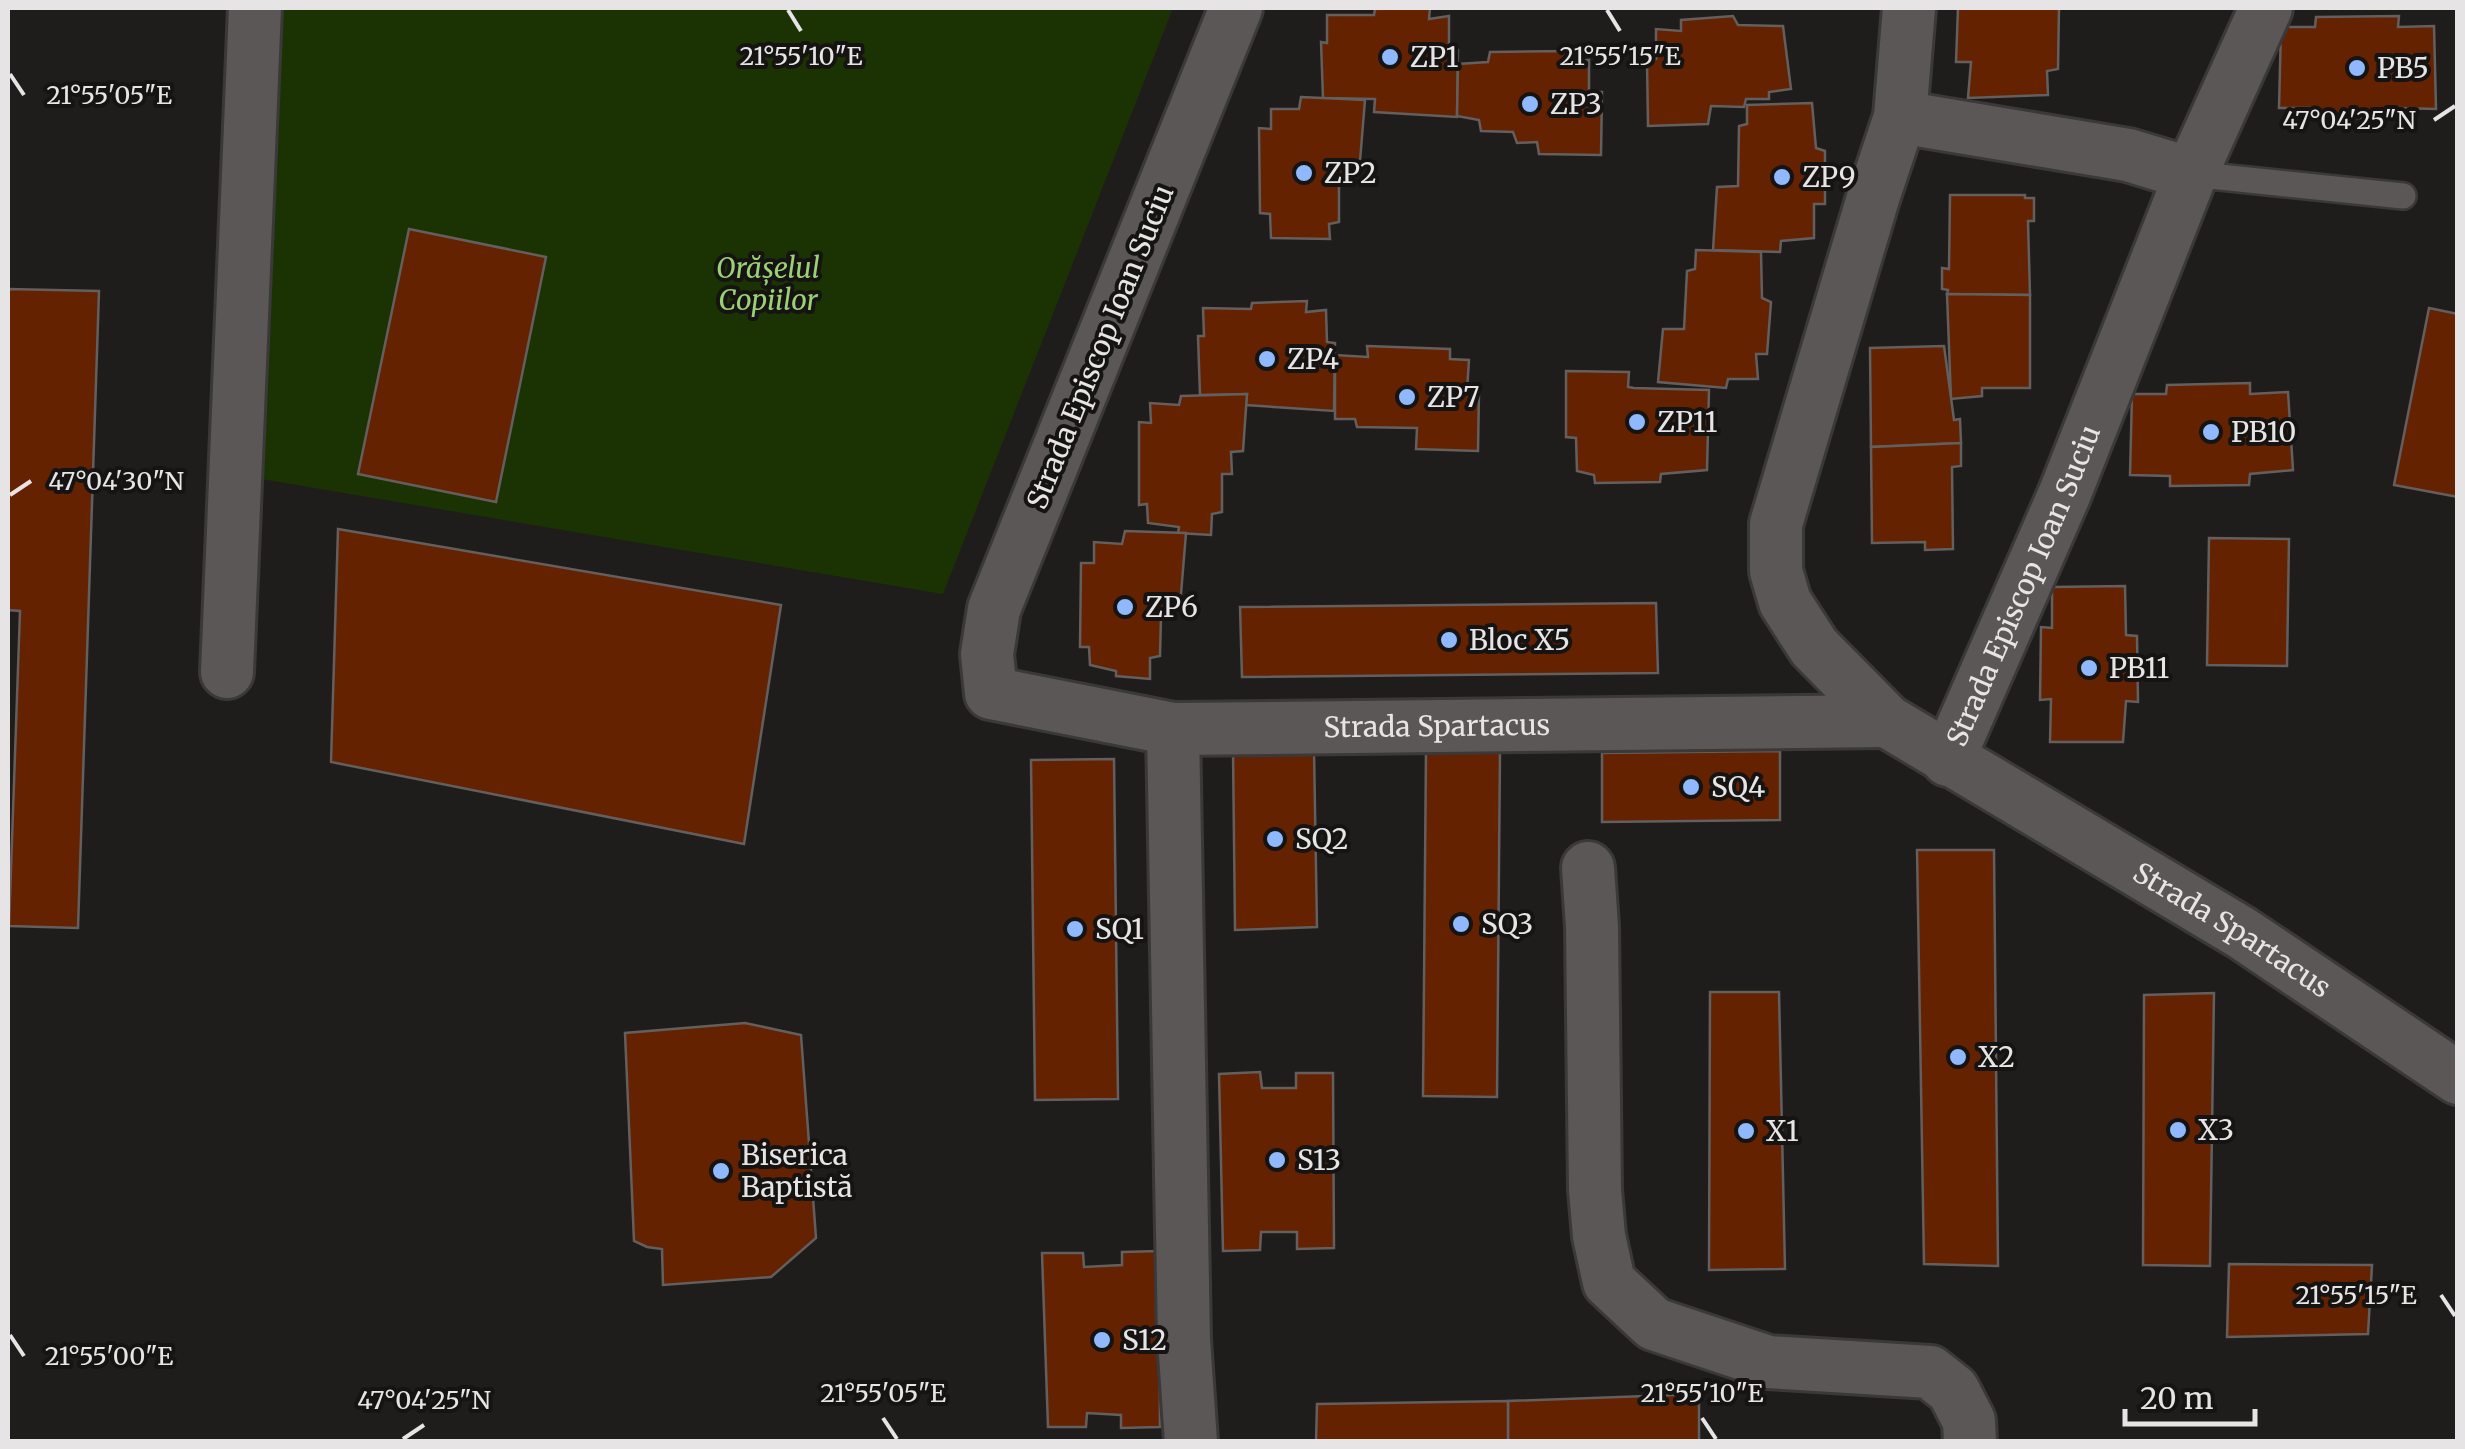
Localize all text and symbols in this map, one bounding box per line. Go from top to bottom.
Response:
place label: ZP1 [1410,39,1459,75]
text: 21°55'10"E [740,40,863,72]
text: 21°55'15"E [1559,40,1681,72]
marker: ZP1 [1379,46,1401,68]
place label: PB5 [2377,50,2429,86]
marker: PB5 [2346,57,2368,79]
text: 21°55'05"E [46,79,172,111]
place label: ZP3 [1550,86,1602,122]
marker: ZP3 [1519,93,1541,115]
text: 47°04'25"N [2282,104,2416,136]
place label: ZP2 [1324,155,1377,191]
place label: ZP9 [1802,159,1856,195]
marker: ZP2 [1293,162,1315,184]
marker: ZP9 [1771,166,1793,188]
street label: Strada Episcop Ioan Suciu [1018,180,1182,514]
park label: Orășelul Copiilor [716,250,820,318]
place label: ZP4 [1287,341,1339,377]
marker: ZP4 [1256,348,1278,370]
place label: ZP7 [1427,379,1479,415]
marker: ZP7 [1396,386,1418,408]
place label: ZP11 [1657,404,1717,440]
marker: ZP11 [1626,411,1648,433]
place label: PB10 [2231,414,2296,450]
street label: Strada Episcop Ioan Suciu [1938,420,2108,752]
marker: PB10 [2200,421,2222,443]
text: 47°04'30"N [48,465,184,497]
place label: ZP6 [1145,589,1198,625]
marker: ZP6 [1114,596,1136,618]
place label: Bloc X5 [1469,622,1570,658]
marker: Bloc X5 [1438,629,1460,651]
place label: PB11 [2109,650,2169,686]
marker: PB11 [2078,657,2100,679]
street label: Strada Spartacus [1323,707,1550,745]
place label: SQ4 [1711,769,1765,805]
marker: SQ4 [1680,776,1702,798]
place label: SQ2 [1295,821,1348,857]
marker: SQ2 [1264,828,1286,850]
street label: Strada Spartacus [2127,854,2338,1006]
place label: SQ3 [1481,906,1533,942]
place label: SQ1 [1095,911,1144,947]
marker: SQ3 [1450,913,1472,935]
marker: SQ1 [1064,918,1086,940]
place label: X2 [1978,1039,2015,1075]
marker: X2 [1947,1046,1969,1068]
place label: X3 [2198,1112,2234,1148]
place label: X1 [1766,1113,1799,1149]
marker: X3 [2167,1119,2189,1141]
marker: X1 [1735,1120,1757,1142]
place label: Biserica Baptistă [741,1137,853,1205]
place label: S13 [1297,1142,1341,1178]
marker: S13 [1266,1149,1288,1171]
marker: Biserica Baptistă [710,1160,732,1182]
text: 21°55'15"E [2295,1279,2417,1311]
place label: S12 [1122,1322,1167,1358]
marker: S12 [1091,1329,1113,1351]
text: 21°55'00"E [45,1340,173,1372]
scale bar [2125,1364,2255,1426]
text: 21°55'05"E [820,1377,946,1409]
text: 21°55'10"E [1641,1377,1764,1409]
text: 20 m [2140,1379,2214,1417]
text: 47°04'25"N [357,1384,491,1416]

